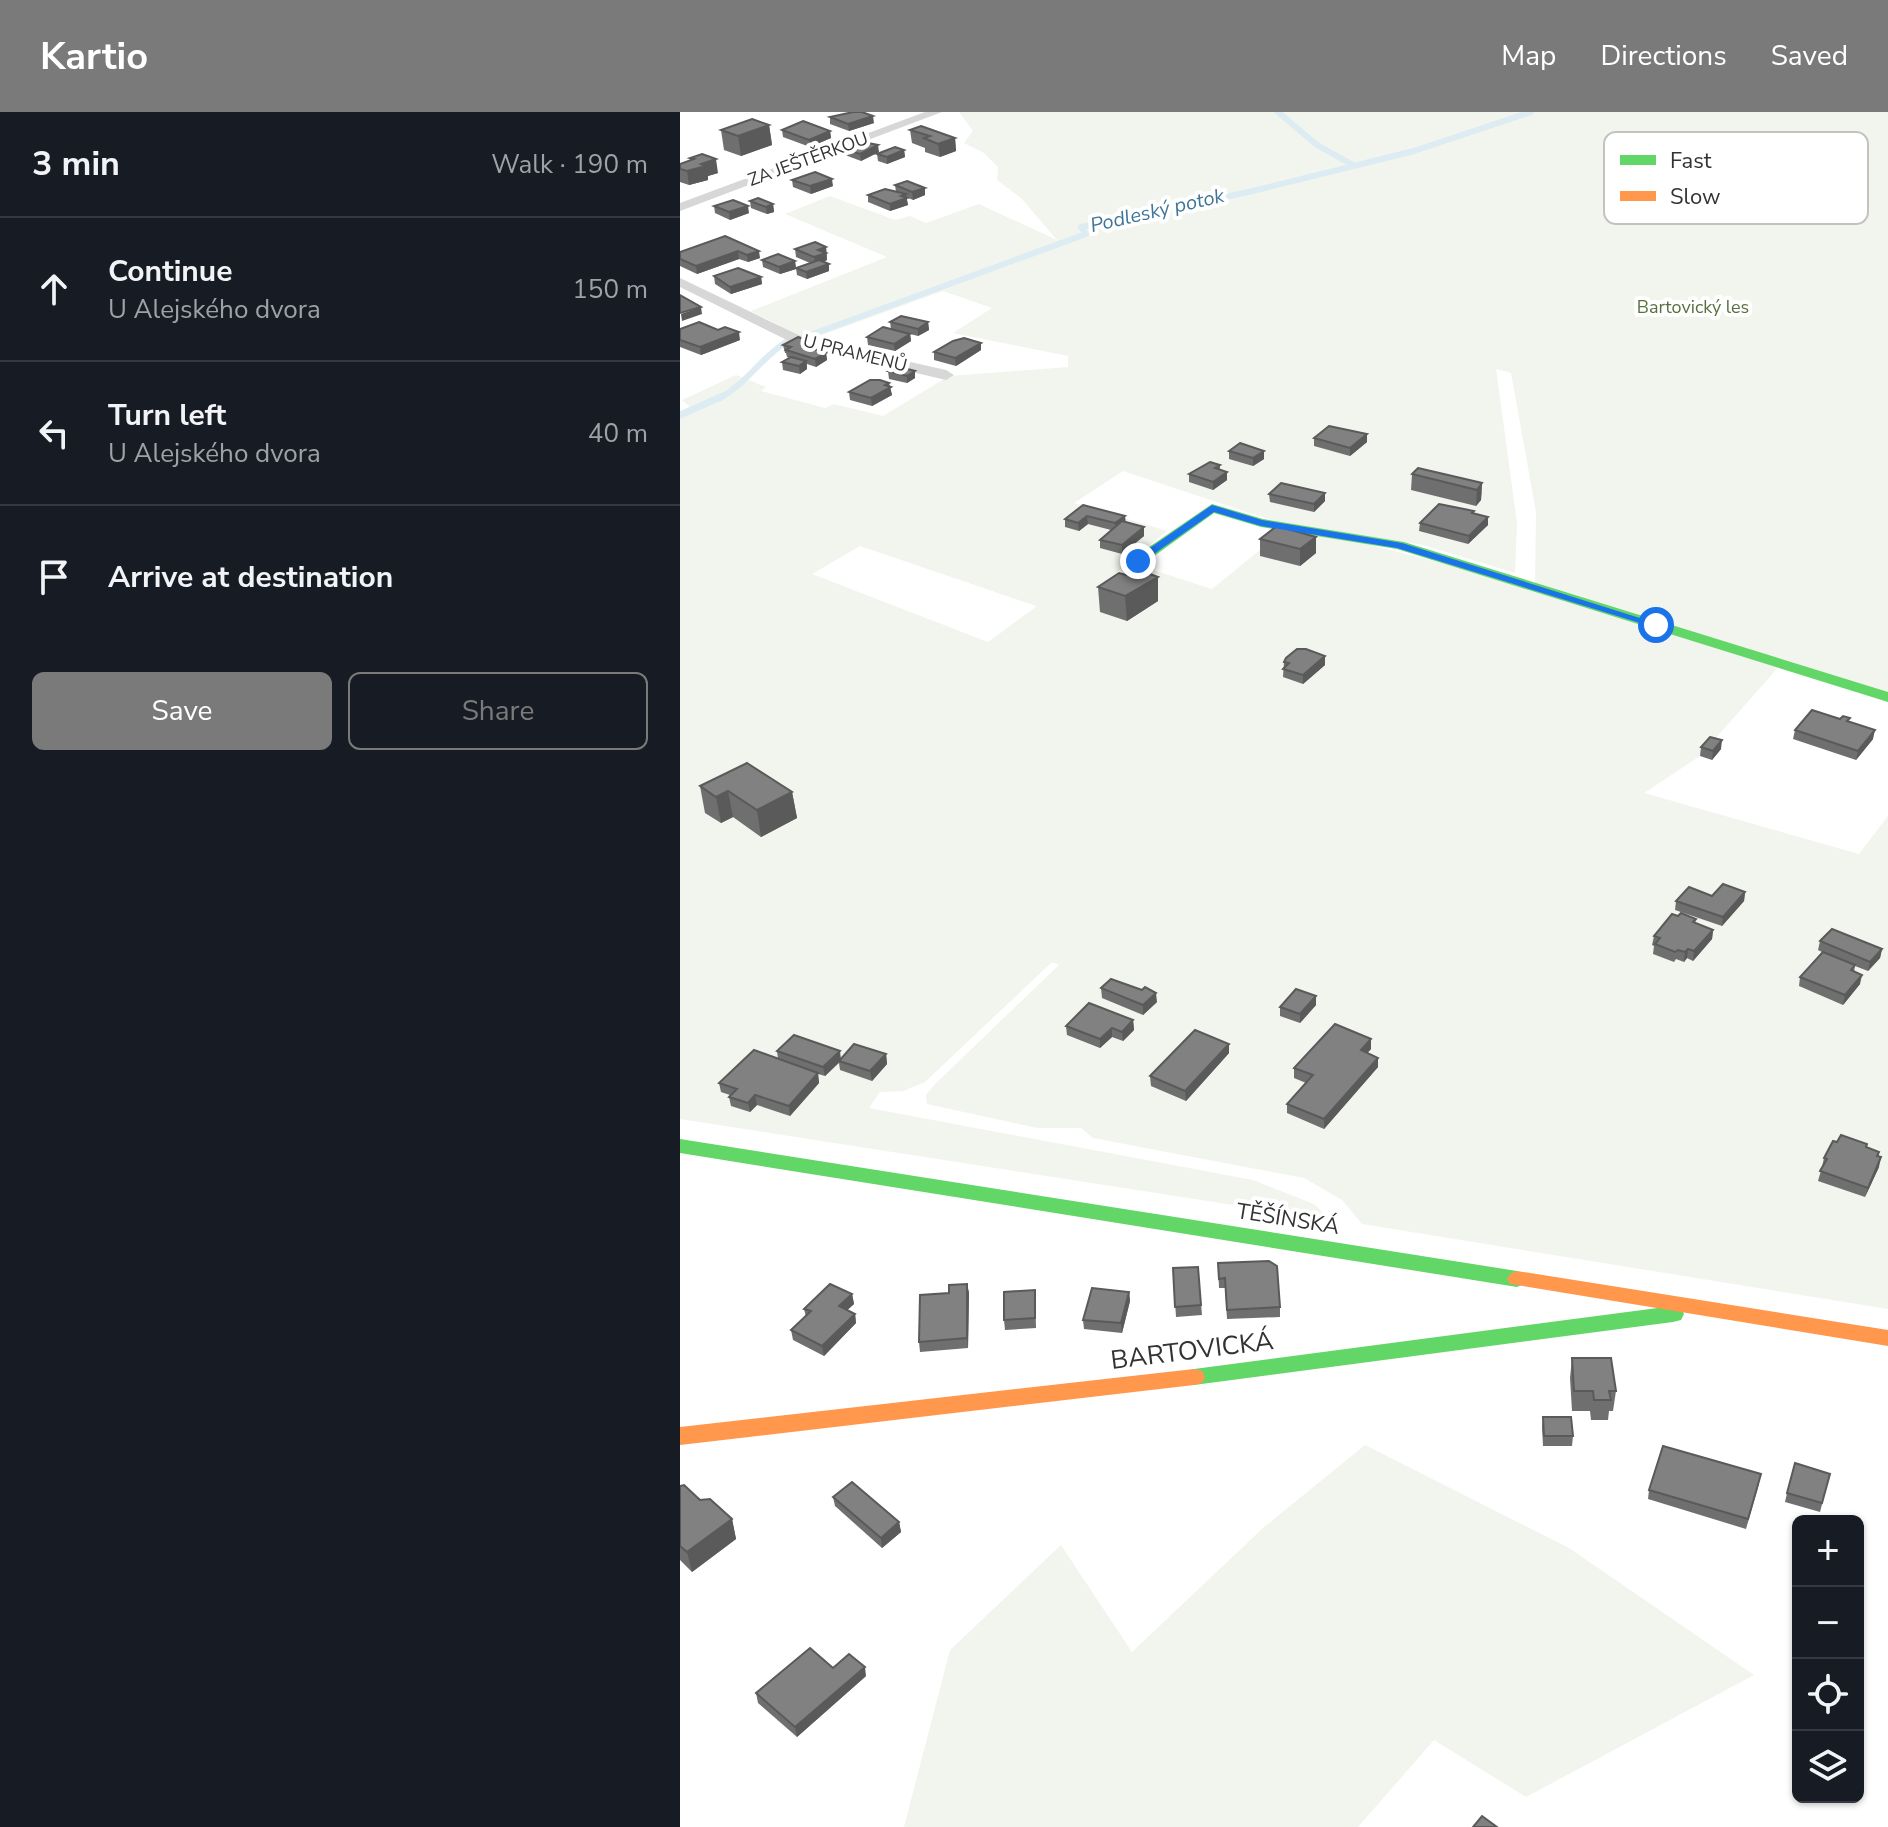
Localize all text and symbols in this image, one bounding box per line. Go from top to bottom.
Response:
text: Kartio [40,31,148,82]
text: Map [1501,37,1556,75]
text: Directions [1600,37,1727,75]
text: Saved [1771,37,1848,75]
street label: ZA JEŠTĚRKOU [745,126,871,192]
legend [1604,132,1868,224]
text: 3 min [32,141,120,187]
text: Fast [1670,146,1712,176]
text: Walk · 190 m [491,147,648,182]
water label: Podleský potok [1087,182,1228,239]
text: Slow [1670,182,1721,212]
text: Continue [108,251,233,292]
icon: ahead [32,267,76,311]
text: 150 m [572,272,648,307]
text: U Alejského dvora [108,292,321,327]
park label: Bartovický les [1637,295,1749,319]
street label: U PRAMENŮ [800,328,910,378]
text: Turn left [108,395,226,436]
icon: left [32,411,76,455]
text: 40 m [588,416,648,451]
text: U Alejského dvora [108,436,321,471]
route end [1120,543,1156,579]
icon: arrive [32,555,76,599]
text: Arrive at destination [108,557,393,598]
route start [1638,607,1674,643]
button: Save [32,672,332,750]
button: Share [348,672,648,750]
street label: TĚŠÍNSKÁ [1234,1196,1342,1242]
street label: BARTOVICKÁ [1109,1323,1276,1378]
map controls [1792,1515,1864,1803]
button: + [1792,1515,1864,1587]
button: − [1792,1587,1864,1659]
button: locate [1792,1659,1864,1731]
button: layers [1792,1731,1864,1803]

